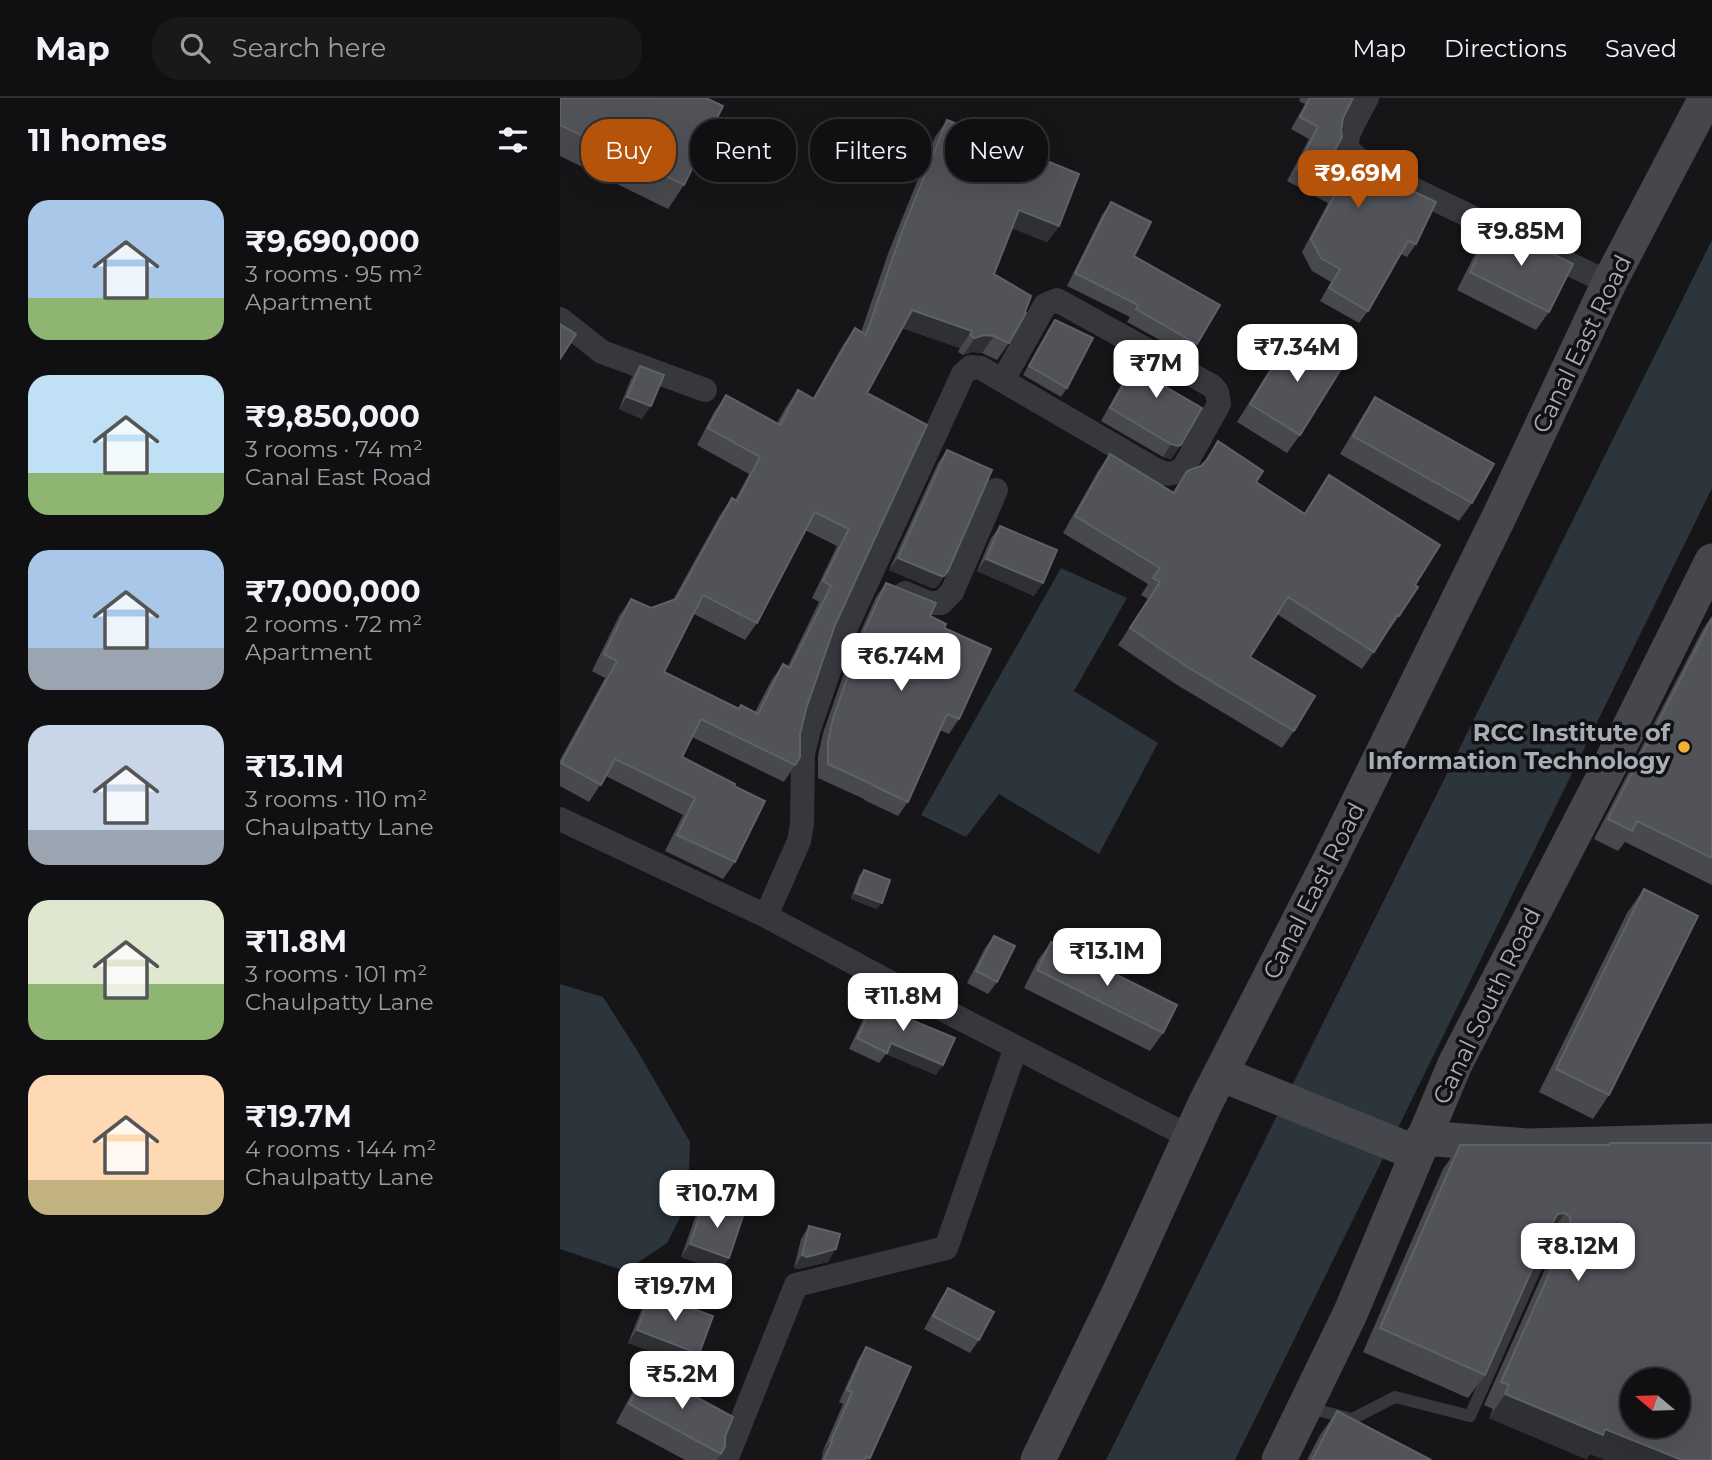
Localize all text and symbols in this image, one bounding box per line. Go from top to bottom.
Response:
search box [152,17,642,80]
text: Map [35,28,110,68]
icon: search [176,29,214,67]
text: Search here [232,32,386,64]
text: Map [1353,34,1406,63]
text: Directions [1444,34,1567,63]
text: Saved [1605,34,1677,63]
chip: Buy [581,119,676,182]
chip: Rent [690,119,796,182]
chip: Filters [810,119,931,182]
chip: New [945,119,1048,182]
icon: filters [494,121,532,159]
text: 11 homes [28,122,167,159]
pin: ₹9.69M [1301,150,1415,210]
text: ₹9.69M [1314,159,1402,187]
pin: ₹9.85M [1464,208,1578,268]
text: ₹9.85M [1477,217,1565,245]
text: ₹9,690,000 [245,223,420,260]
icon: home [84,228,168,312]
street label: Canal East Road [1526,250,1637,438]
text: 3 rooms · 95 m² [245,260,423,288]
text: Apartment [245,288,373,316]
pin: ₹7.34M [1240,324,1354,384]
text: ₹7.34M [1253,333,1341,361]
pin: ₹7M [1122,341,1190,400]
text: ₹7M [1130,349,1182,377]
text: ₹9,850,000 [245,398,420,435]
icon: home [84,403,168,487]
text: 3 rooms · 74 m² [245,435,423,463]
text: Canal East Road [245,463,432,491]
text: ₹7,000,000 [245,573,421,610]
icon: home [84,578,168,662]
text: 2 rooms · 72 m² [245,610,422,638]
pin: ₹6.74M [844,634,958,693]
text: Apartment [245,638,373,666]
text: ₹6.74M [857,642,945,670]
place label: RCC Institute of Information Technology [1368,718,1672,775]
marker: RCC Institute of Information Technology [1676,739,1692,755]
text: ₹13.1M [245,748,344,785]
icon: home [84,753,168,837]
text: 3 rooms · 110 m² [245,785,427,813]
street label: Canal East Road [1256,797,1371,984]
text: Chaulpatty Lane [245,813,434,841]
street label: Canal South Road [1426,903,1547,1109]
text: ₹11.8M [245,923,347,960]
icon: home [84,928,168,1012]
pin: ₹13.1M [1050,928,1164,988]
text: ₹13.1M [1069,937,1145,965]
text: 3 rooms · 101 m² [245,960,427,988]
pin: ₹11.8M [846,974,960,1033]
text: ₹11.8M [864,982,942,1010]
text: Chaulpatty Lane [245,988,434,1016]
text: ₹19.7M [245,1098,352,1135]
icon: home [84,1103,168,1187]
text: 4 rooms · 144 m² [245,1135,437,1163]
text: Chaulpatty Lane [245,1163,434,1191]
pin: ₹10.7M [660,1170,774,1230]
text: ₹10.7M [675,1179,759,1207]
pin: ₹8.12M [1521,1224,1635,1283]
text: ₹8.12M [1537,1232,1619,1260]
pin: ₹19.7M [618,1264,732,1323]
text: ₹19.7M [634,1272,716,1300]
pin: ₹5.2M [633,1352,731,1411]
text: ₹5.2M [646,1360,718,1388]
north arrow [1620,1368,1690,1438]
map controls [1620,1368,1690,1438]

